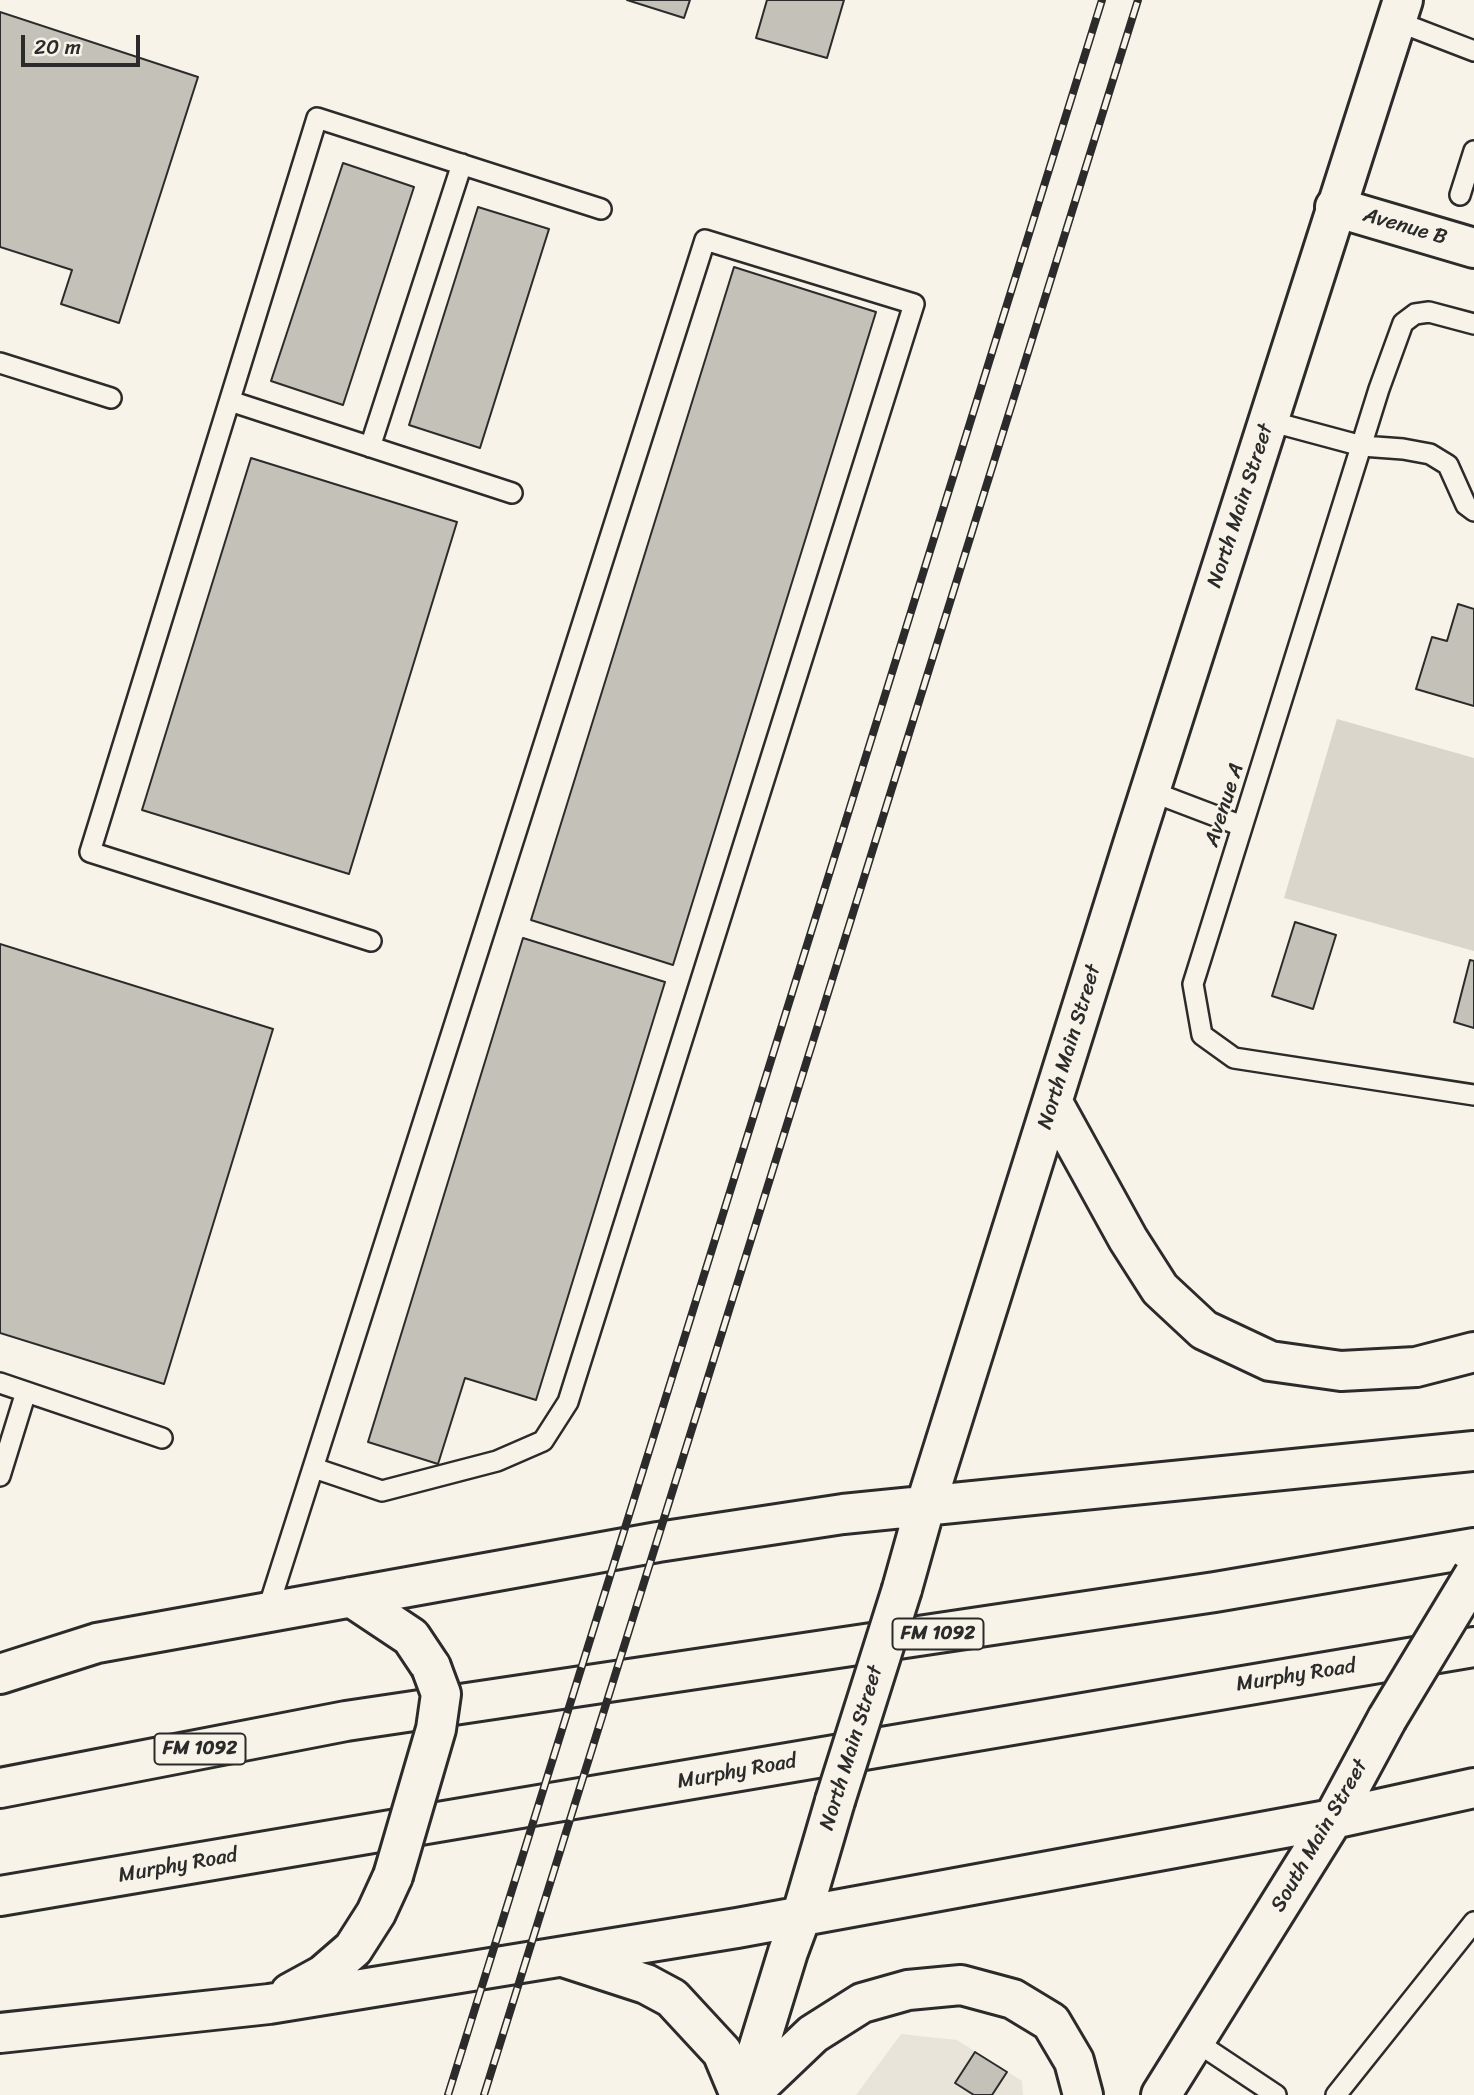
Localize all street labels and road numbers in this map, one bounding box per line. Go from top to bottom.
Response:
street label: Avenue B [1360,203,1450,251]
street label: North Main Street [1203,421,1279,591]
street label: Avenue A [1200,760,1250,850]
street label: North Main Street [1033,962,1107,1132]
road number: FM 1092 [892,1618,984,1650]
street label: Murphy Road [1235,1654,1357,1698]
street label: North Main Street [815,1663,889,1833]
road number: FM 1092 [154,1734,246,1764]
street label: Murphy Road [675,1749,799,1795]
street label: South Main Street [1266,1755,1374,1917]
street label: Murphy Road [116,1843,240,1889]

